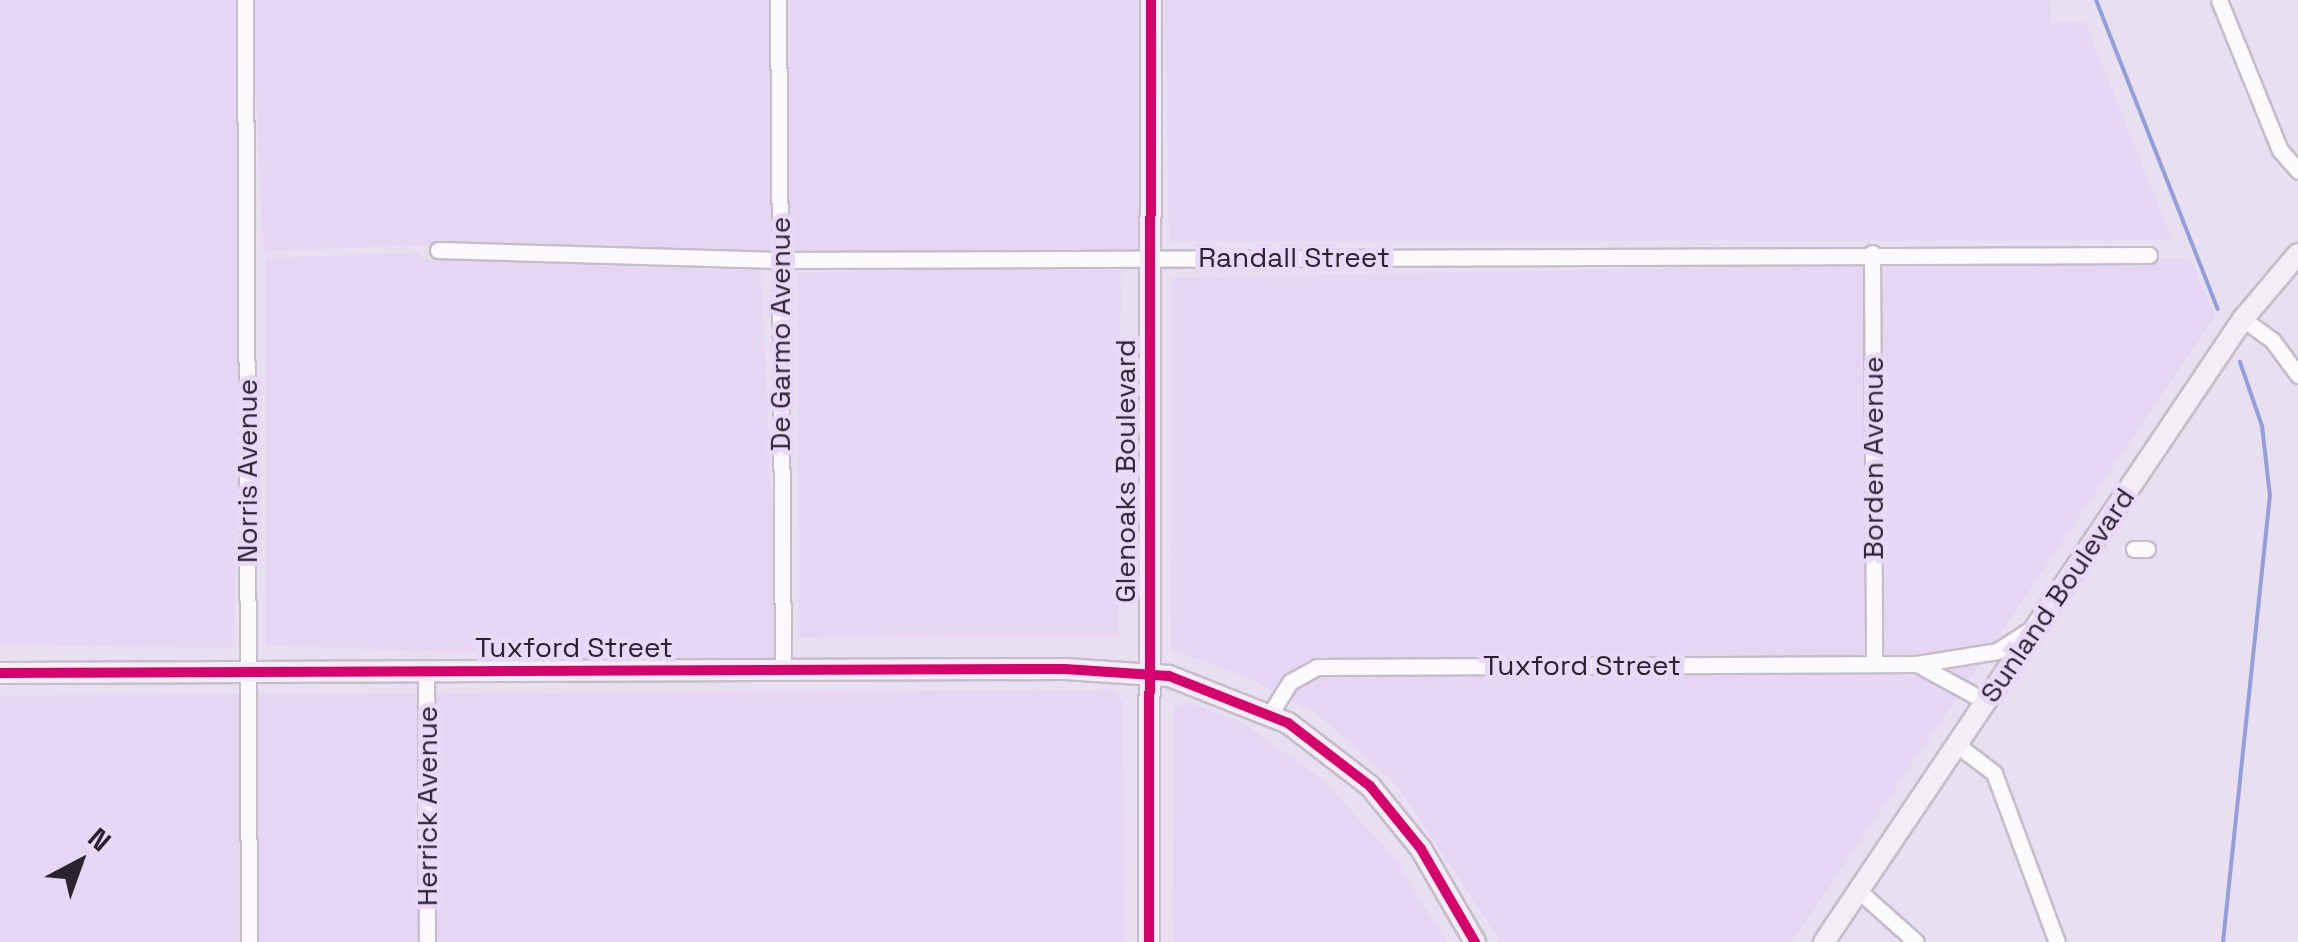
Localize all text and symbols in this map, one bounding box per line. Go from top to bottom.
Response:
street label: De Garmo Avenue [763,217,797,451]
street label: Randall Street [1198,240,1390,274]
street label: Glenoaks Boulevard [1108,339,1142,603]
street label: Borden Avenue [1856,356,1890,560]
street label: Norris Avenue [230,379,264,563]
street label: Sunland Boulevard [1973,481,2141,709]
street label: Tuxford Street [475,630,673,664]
street label: Tuxford Street [1483,648,1681,682]
street label: Herrick Avenue [410,706,444,906]
north arrow [30,812,130,912]
text: N [81,820,119,859]

